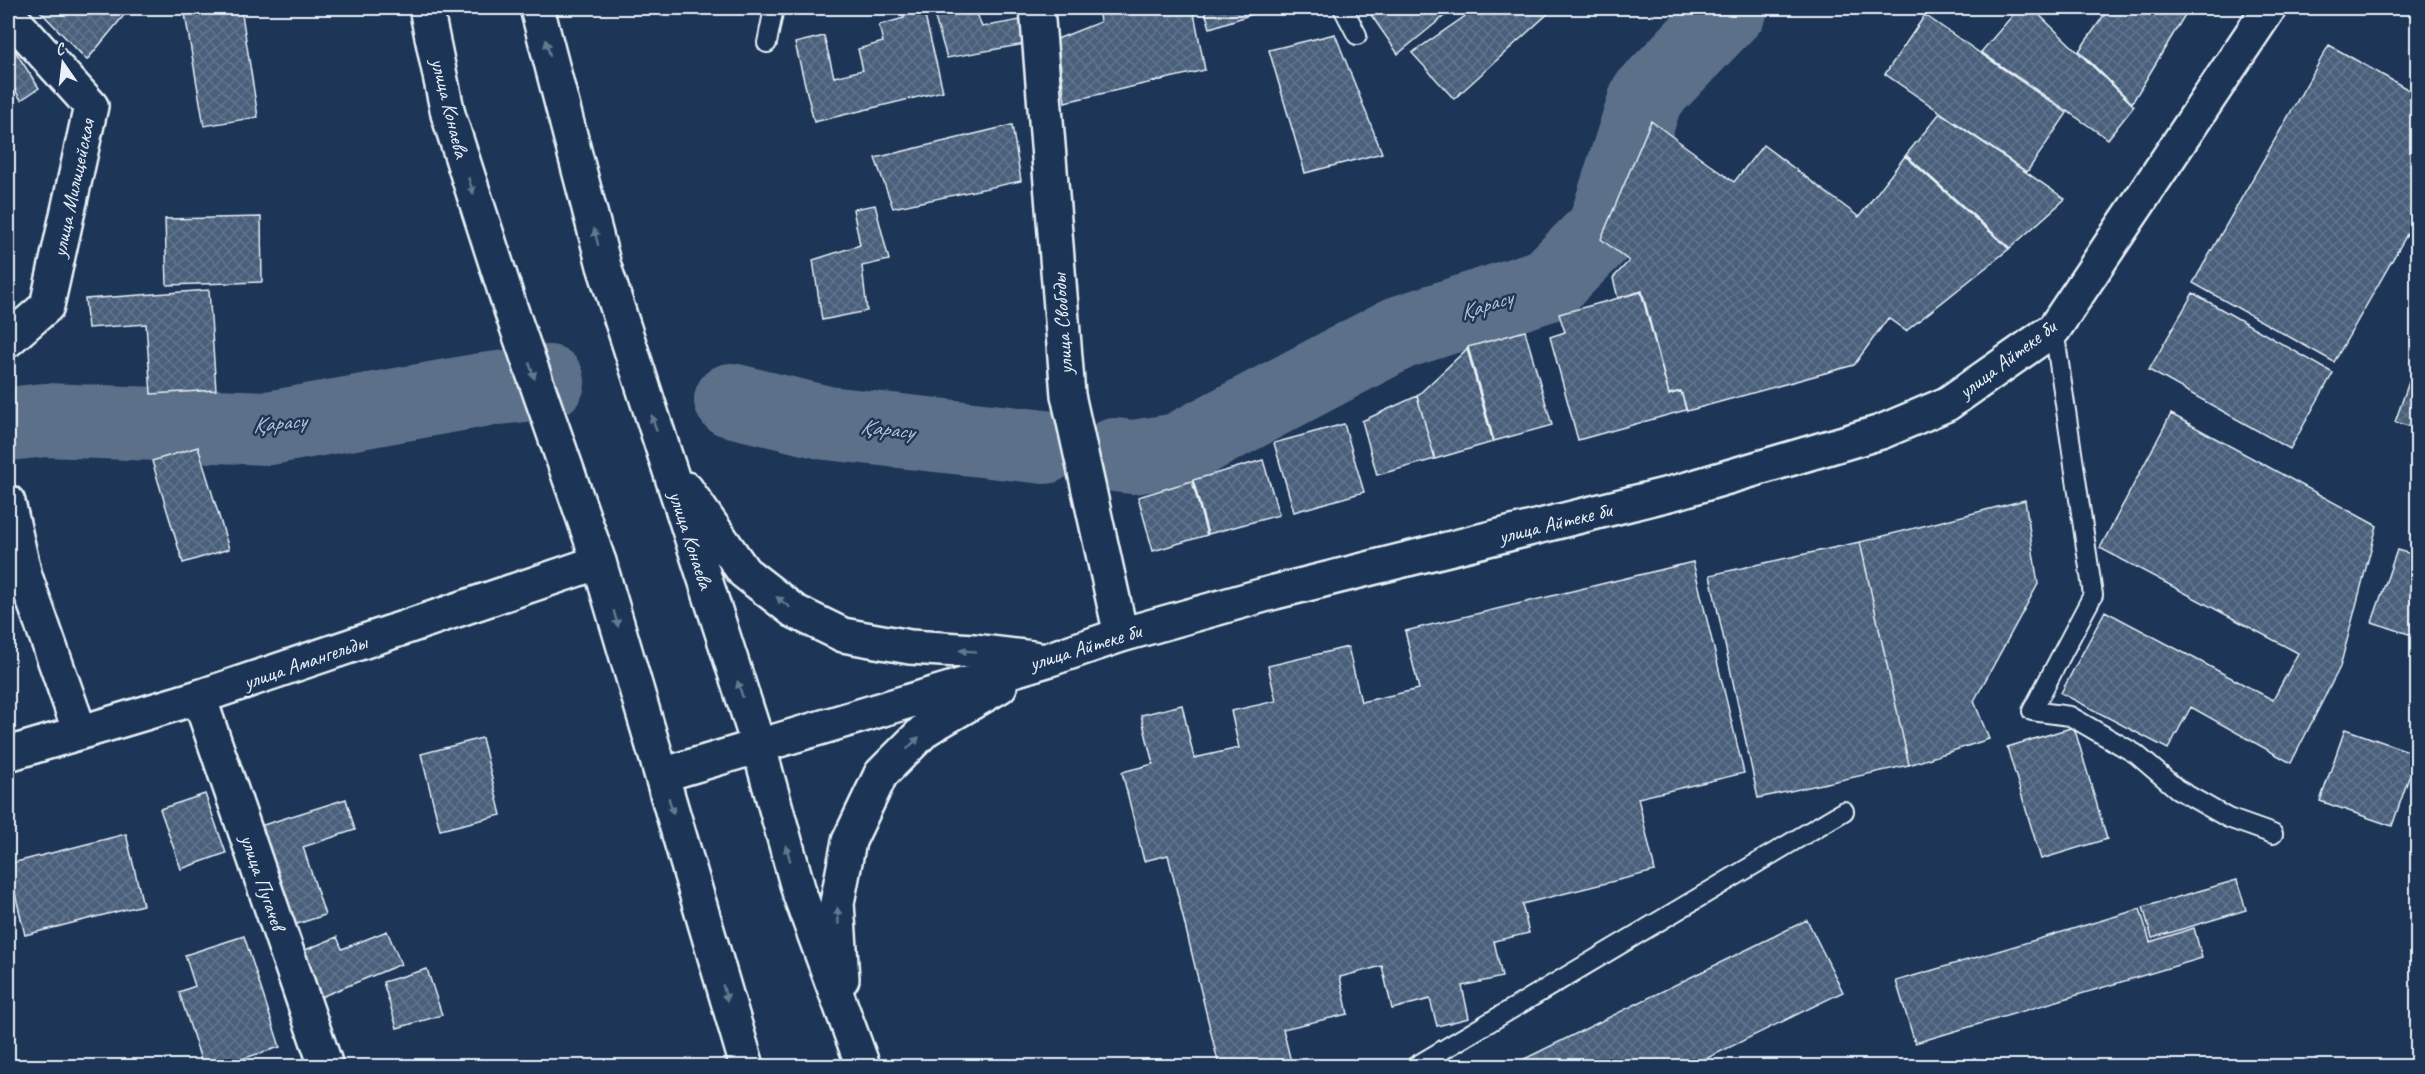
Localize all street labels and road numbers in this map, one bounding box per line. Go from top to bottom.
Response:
street label: улица Конаева [425,54,475,162]
street label: улица Милицейская [45,115,101,261]
street label: улица Свободы [1045,271,1079,377]
street label: улица Айтеке би [1952,312,2063,405]
street label: улица Конаева [662,486,720,594]
street label: улица Айтеке би [1494,496,1616,550]
street label: улица Айтеке би [1024,617,1146,677]
street label: улица Амангельды [238,628,372,696]
street label: улица Пугачев [234,829,293,937]

